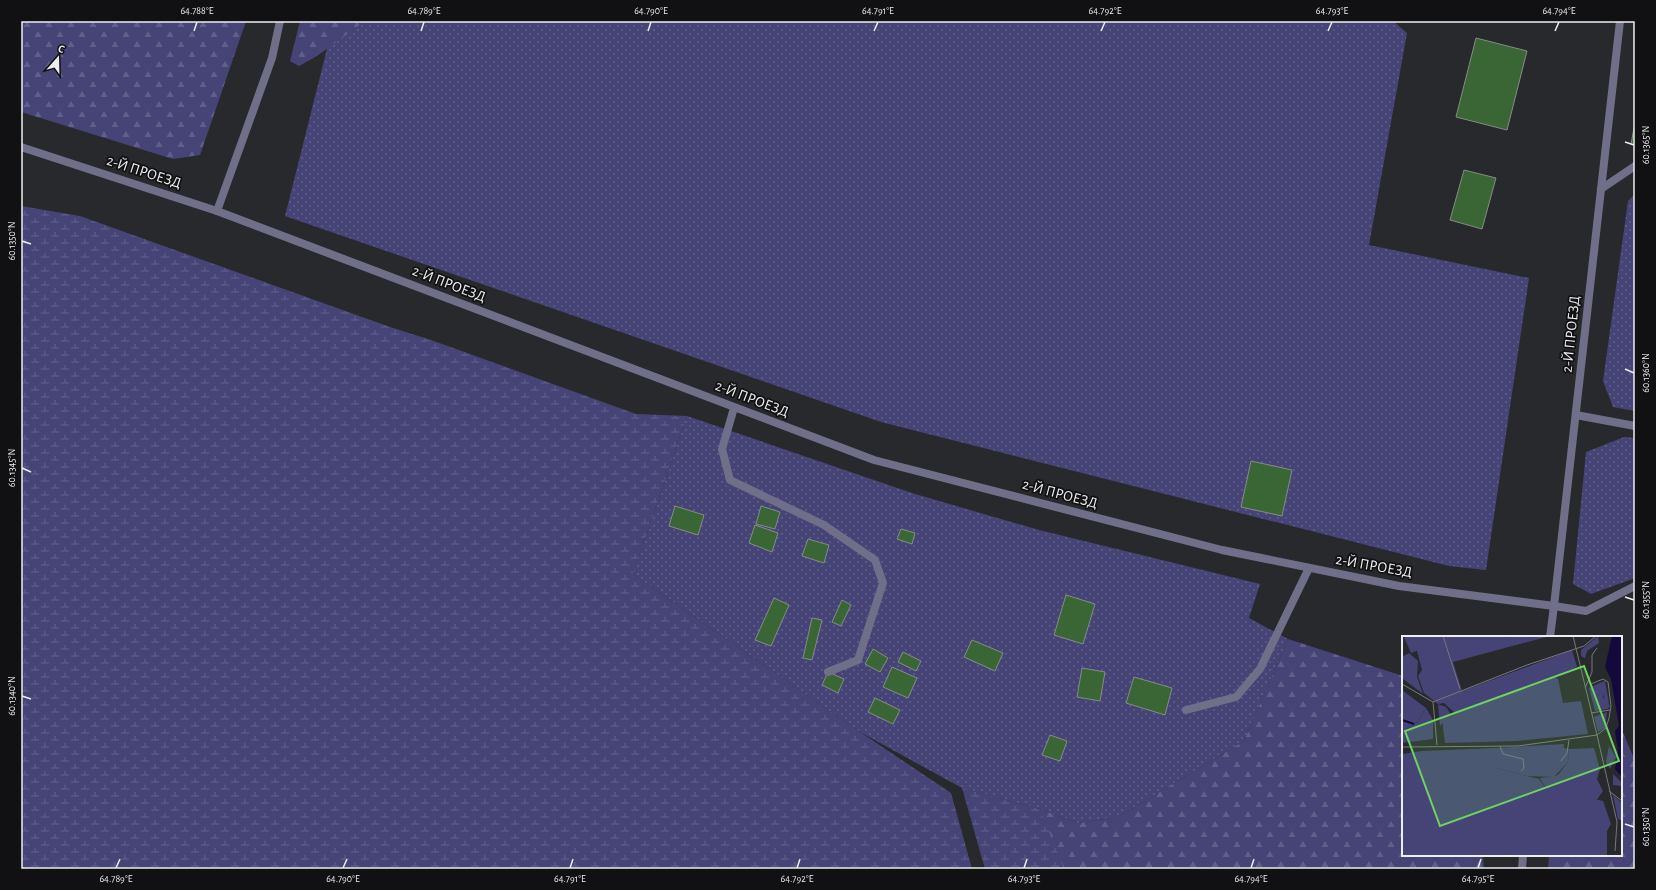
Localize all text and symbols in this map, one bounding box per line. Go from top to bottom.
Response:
text: 64.788°E [180,6,214,16]
text: 64.789°E [407,6,441,16]
text: 64.790°E [634,6,668,16]
text: 64.791°E [862,6,894,16]
text: 64.792°E [1089,6,1122,16]
text: 64.793°E [1316,6,1348,16]
text: 64.794°E [1542,6,1576,16]
north arrow [38,38,78,78]
text: С [57,43,66,55]
text: 60.1365°N [1641,126,1651,164]
street label: 2-Й ПРОЕЗД [105,153,183,191]
text: 60.1350°N [7,221,17,261]
street label: 2-Й ПРОЕЗД [410,263,488,305]
street label: 2-Й ПРОЕЗД [1559,294,1583,373]
text: 60.1360°N [1641,353,1651,393]
street label: 2-Й ПРОЕЗД [713,378,791,420]
text: 60.1345°N [7,449,17,487]
street label: 2-Й ПРОЕЗД [1021,477,1100,511]
street label: 2-Й ПРОЕЗД [1335,552,1414,580]
text: 60.1355°N [1641,581,1651,619]
inset map [1402,636,1622,856]
text: 60.1340°N [7,676,17,716]
text: 60.1350°N [1641,807,1651,847]
text: 64.789°E [99,874,133,884]
text: 64.790°E [326,874,360,884]
text: 64.791°E [554,874,586,884]
text: 64.792°E [781,874,814,884]
text: 64.793°E [1008,874,1040,884]
text: 64.794°E [1234,874,1268,884]
text: 64.795°E [1462,874,1494,884]

